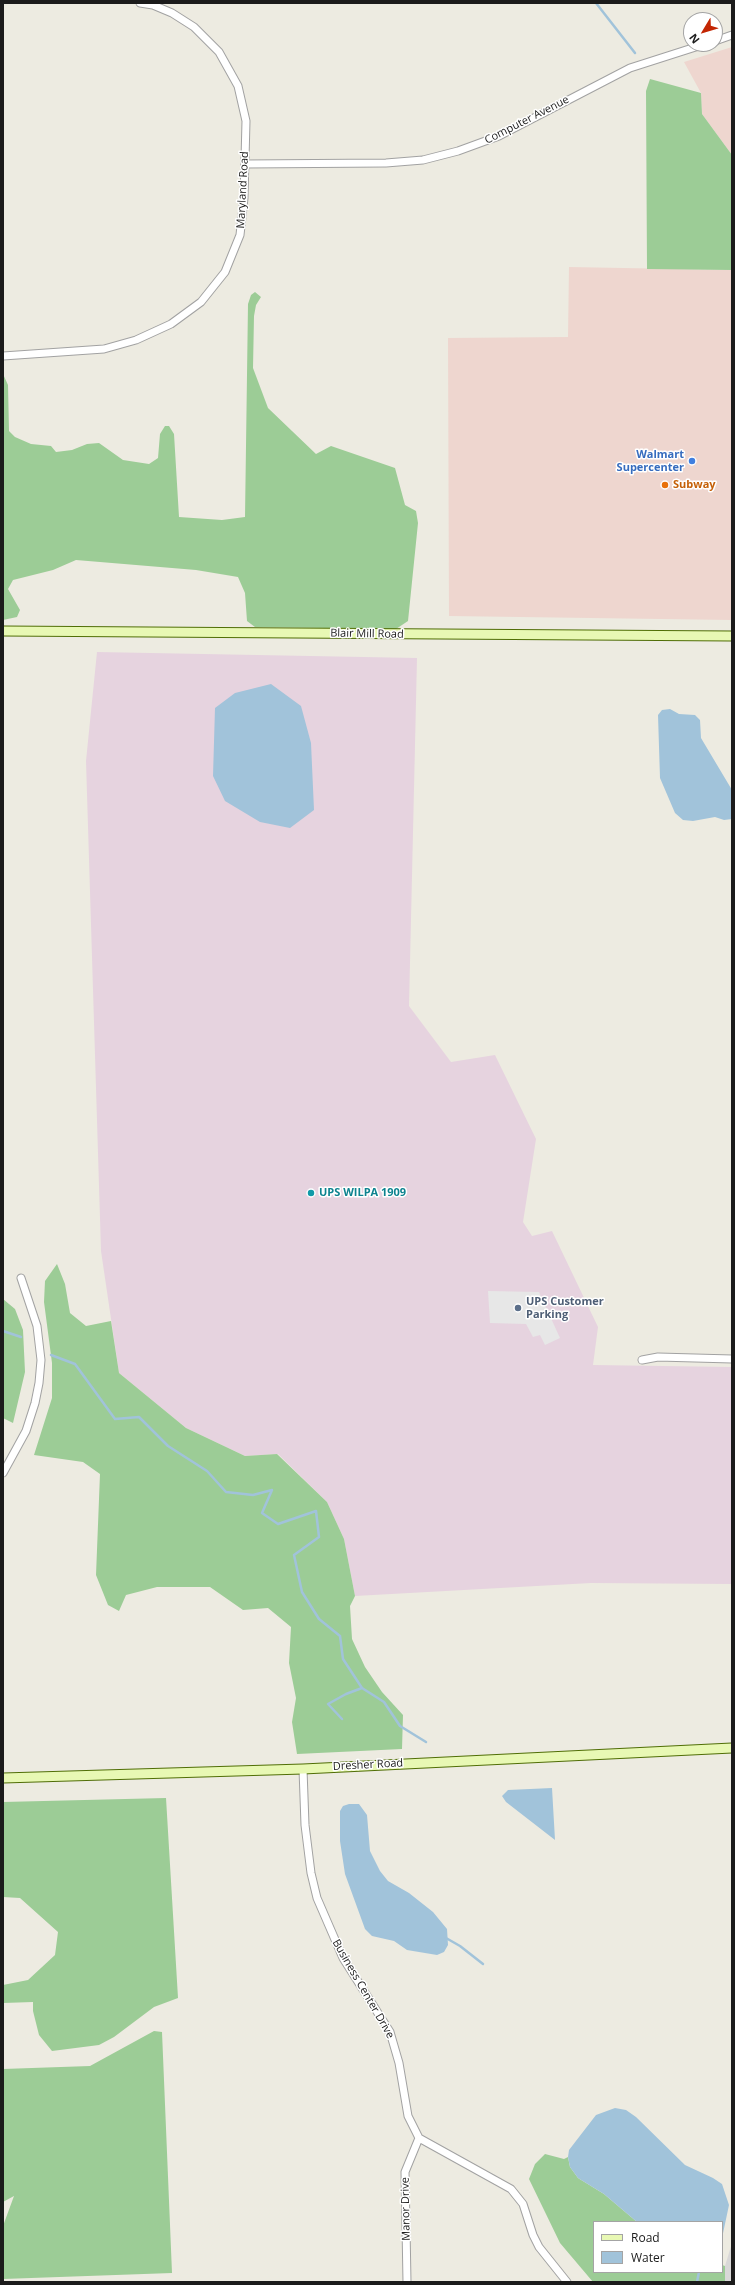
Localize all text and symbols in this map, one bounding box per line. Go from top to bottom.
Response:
north arrow [683,12,723,52]
text: N [685,31,703,47]
street label: Computer Avenue [483,93,571,147]
street label: Maryland Road [234,151,252,229]
place label: Walmart Supercenter [617,448,684,474]
marker: Walmart Supercenter [687,456,697,466]
place label: Subway [673,478,716,492]
marker: Subway [660,480,670,490]
street label: Blair Mill Road [330,627,404,641]
place label: UPS WILPA 1909 [319,1186,406,1200]
marker: UPS WILPA 1909 [306,1188,316,1198]
place label: UPS Customer Parking [526,1295,604,1321]
marker: UPS Customer Parking [513,1303,523,1313]
street label: Dresher Road [332,1757,404,1773]
street label: Business Center Drive [329,1937,397,2041]
street label: Manor Drive [399,2177,413,2241]
legend [593,2221,723,2273]
text: Road [631,2229,660,2246]
text: Water [631,2249,665,2266]

